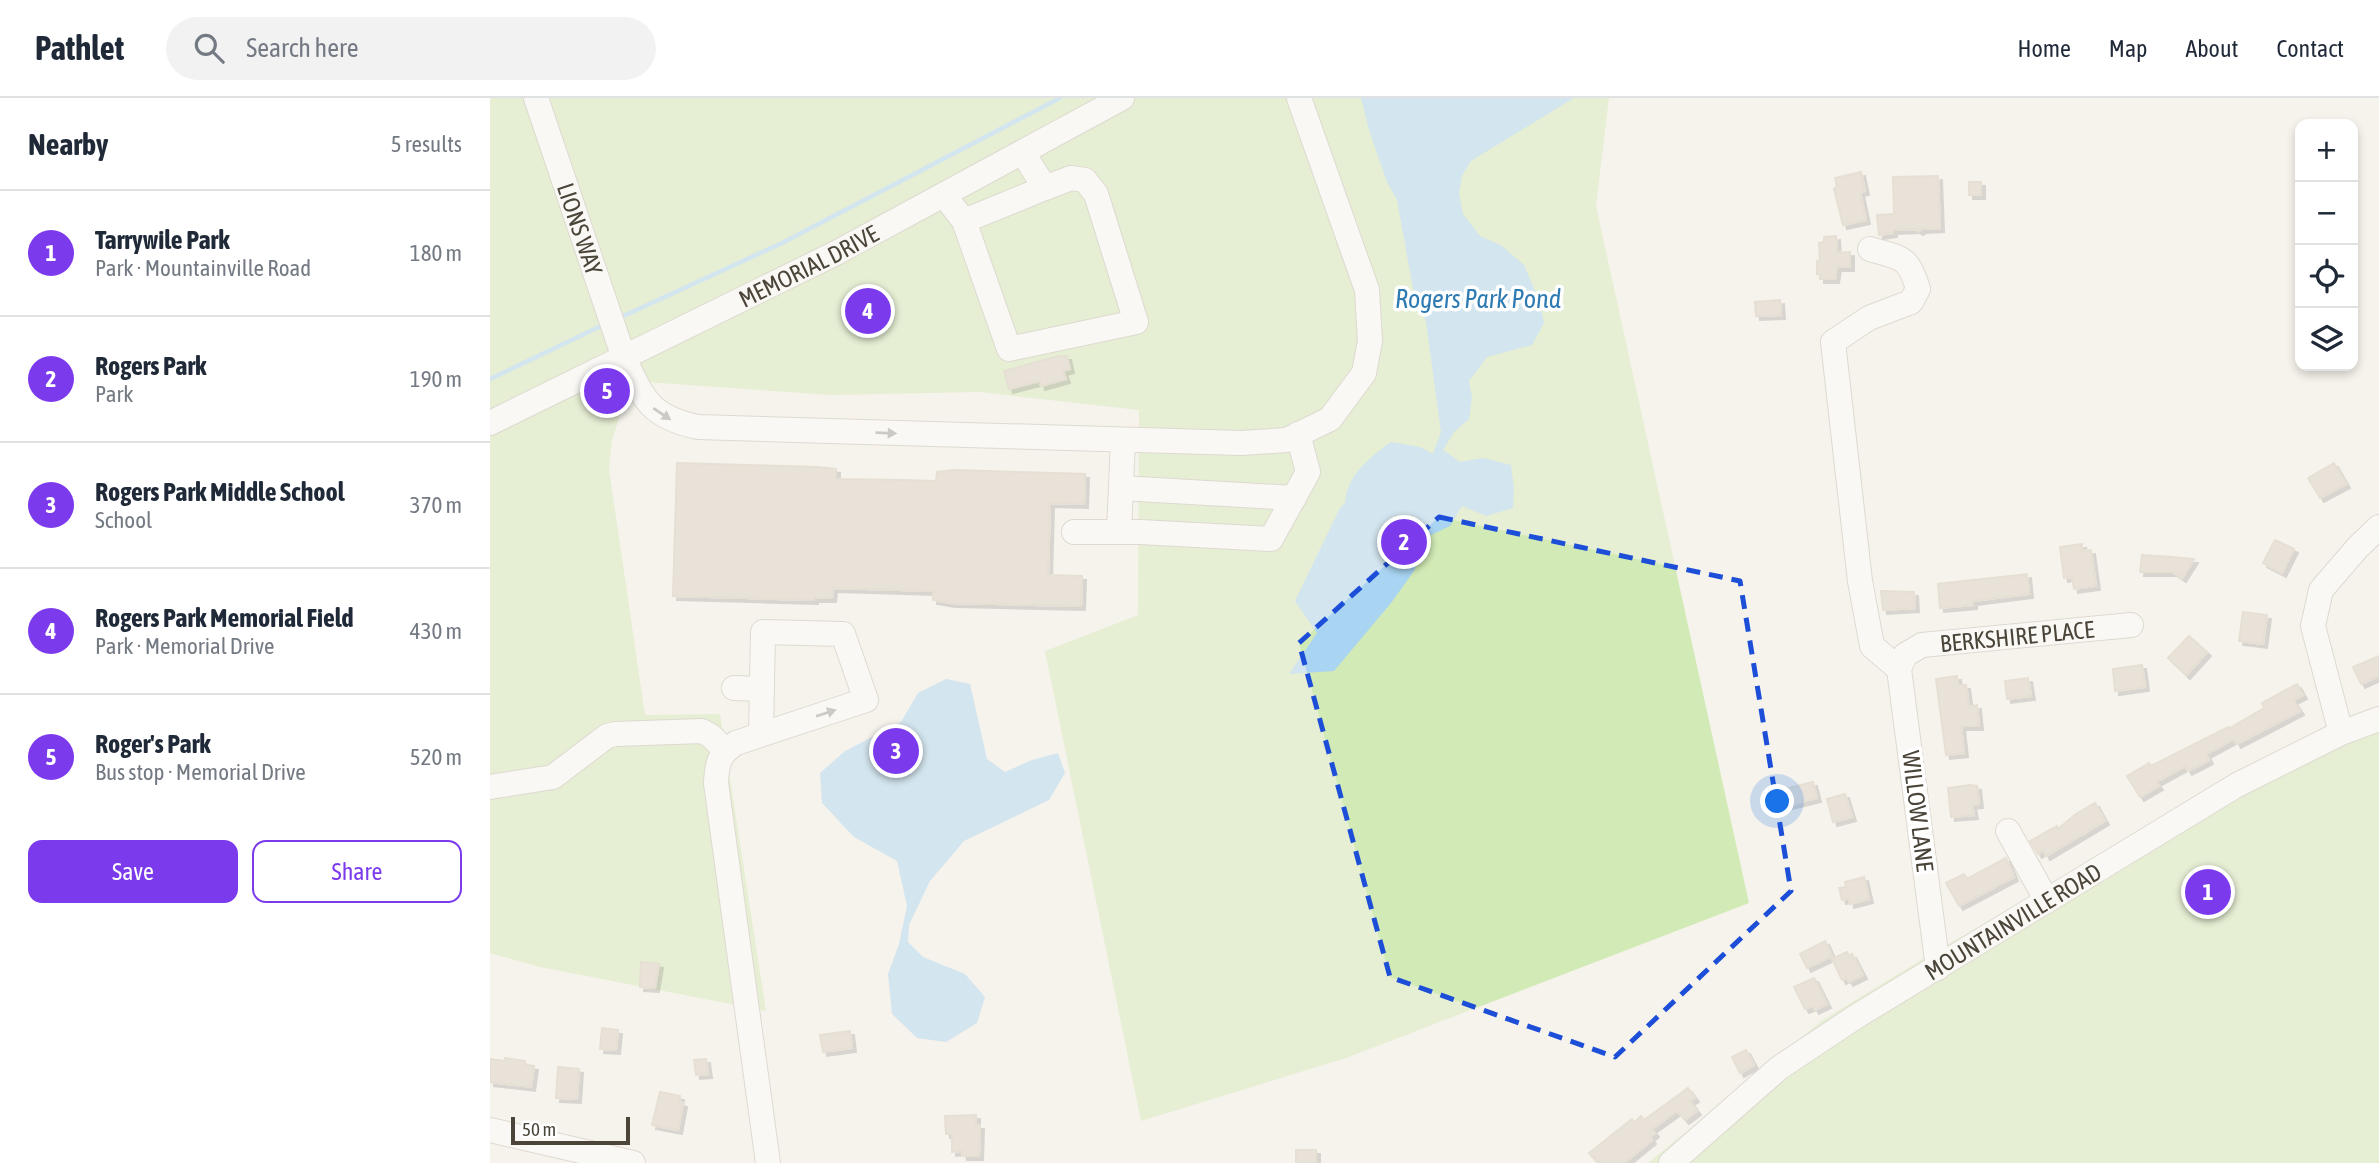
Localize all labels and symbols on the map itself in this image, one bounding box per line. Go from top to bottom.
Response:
street label: LIONS WAY [552,179,608,278]
street label: MEMORIAL DRIVE [734,219,883,312]
water label: Rogers Park Pond [1395,284,1561,314]
pin: 4 [845,285,891,337]
pin: 5 [584,365,630,417]
one-way arrow [652,407,672,420]
one-way arrow [875,427,897,439]
pin: 2 [1381,516,1427,568]
street label: BERKSHIRE PLACE [1939,615,2095,657]
one-way arrow [815,707,836,718]
pin: 3 [873,725,919,777]
street label: WILLOW LANE [1897,749,1939,873]
your location [1760,784,1794,818]
street label: MOUNTAINVILLE ROAD [1920,857,2106,985]
pin: 1 [2185,866,2231,918]
scale bar [511,1114,630,1146]

